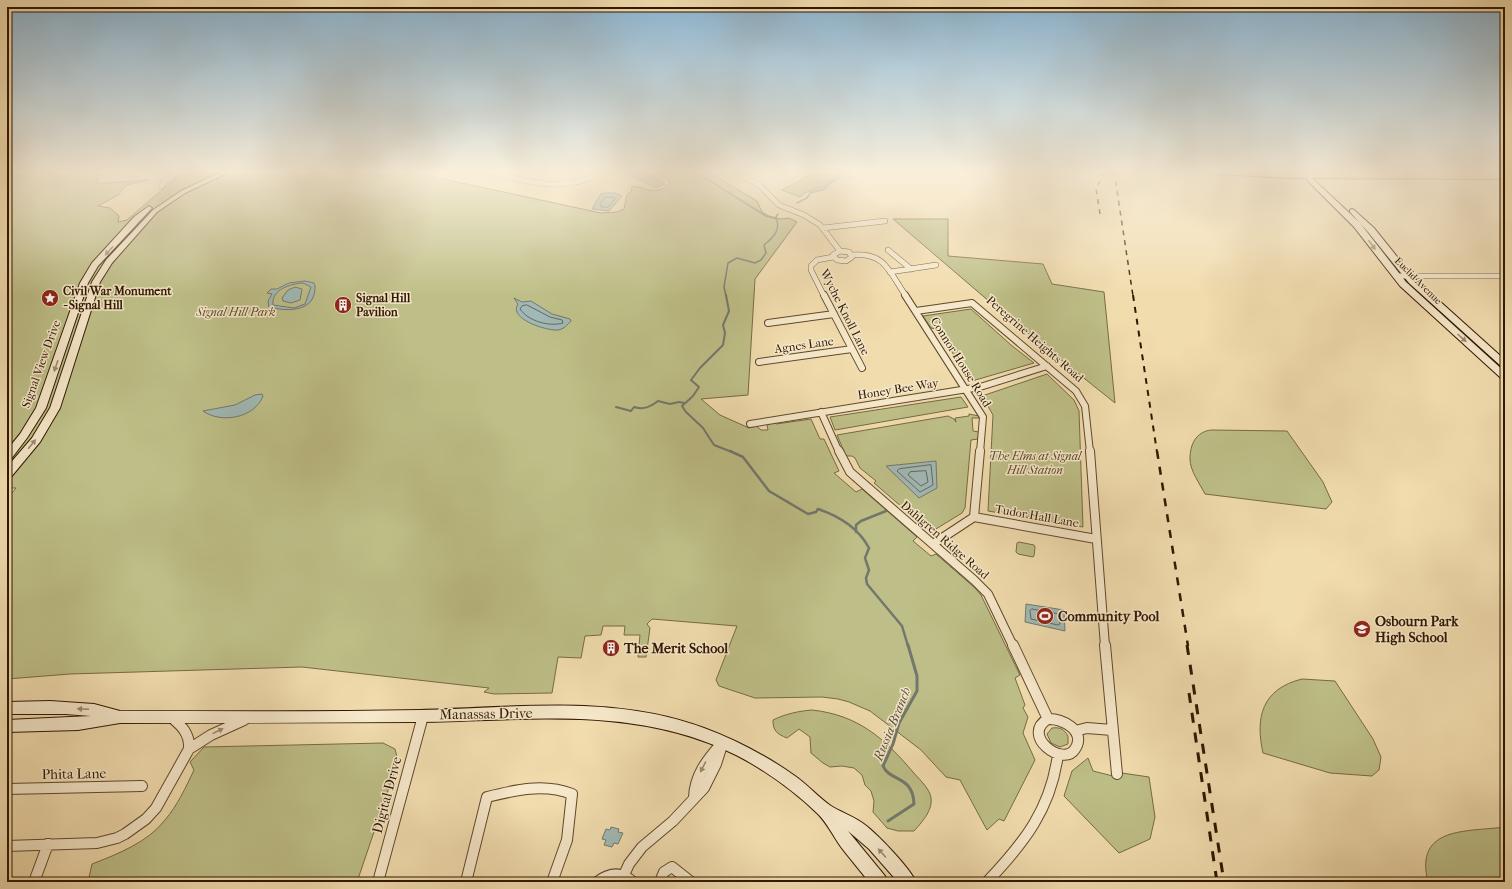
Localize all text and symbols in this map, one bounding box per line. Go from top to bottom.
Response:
one-way arrow [1368,239,1376,250]
one-way arrow [104,246,113,256]
street label: Euclid Avenue [1392,255,1444,307]
street label: Wyche Knoll Lane [817,266,873,357]
place label: Civil War Monument - Signal Hill [63,284,172,313]
place icon: Civil War Monument - Signal Hill [40,288,60,308]
place label: Signal Hill Pavilion [356,291,411,319]
street label: Peregrine Heights Road [984,293,1087,385]
building icon: Signal Hill Pavilion [333,295,353,315]
park label: Signal Hill Park [195,305,276,319]
street label: Connor House Road [928,314,995,410]
street label: Signal View Drive [19,318,63,410]
one-way arrow [1457,333,1467,342]
street label: Agnes Lane [772,334,835,356]
one-way arrow [52,360,58,372]
street label: Honey Bee Way [856,376,940,402]
one-way arrow [27,439,36,450]
park label: The Elms at Signal Hill Station [989,449,1083,477]
street label: Dahlgren Ridge Road [898,498,992,582]
street label: Tudor Hall Lane [994,502,1080,530]
sports icon: Community Pool [1035,606,1055,626]
place label: Community Pool [1058,608,1159,625]
place label: Osbourn Park High School [1375,613,1459,646]
school or university icon: Osbourn Park High School [1352,619,1372,639]
building icon: The Merit School [601,638,621,658]
place label: The Merit School [623,640,728,657]
water label: Russia Branch [870,685,914,764]
street label: Manassas Drive [439,705,533,723]
one-way arrow [76,706,89,712]
one-way arrow [213,728,224,734]
street label: Digital Drive [369,755,405,835]
one-way arrow [699,761,706,773]
street label: Phita Lane [41,765,107,783]
one-way arrow [877,848,886,858]

